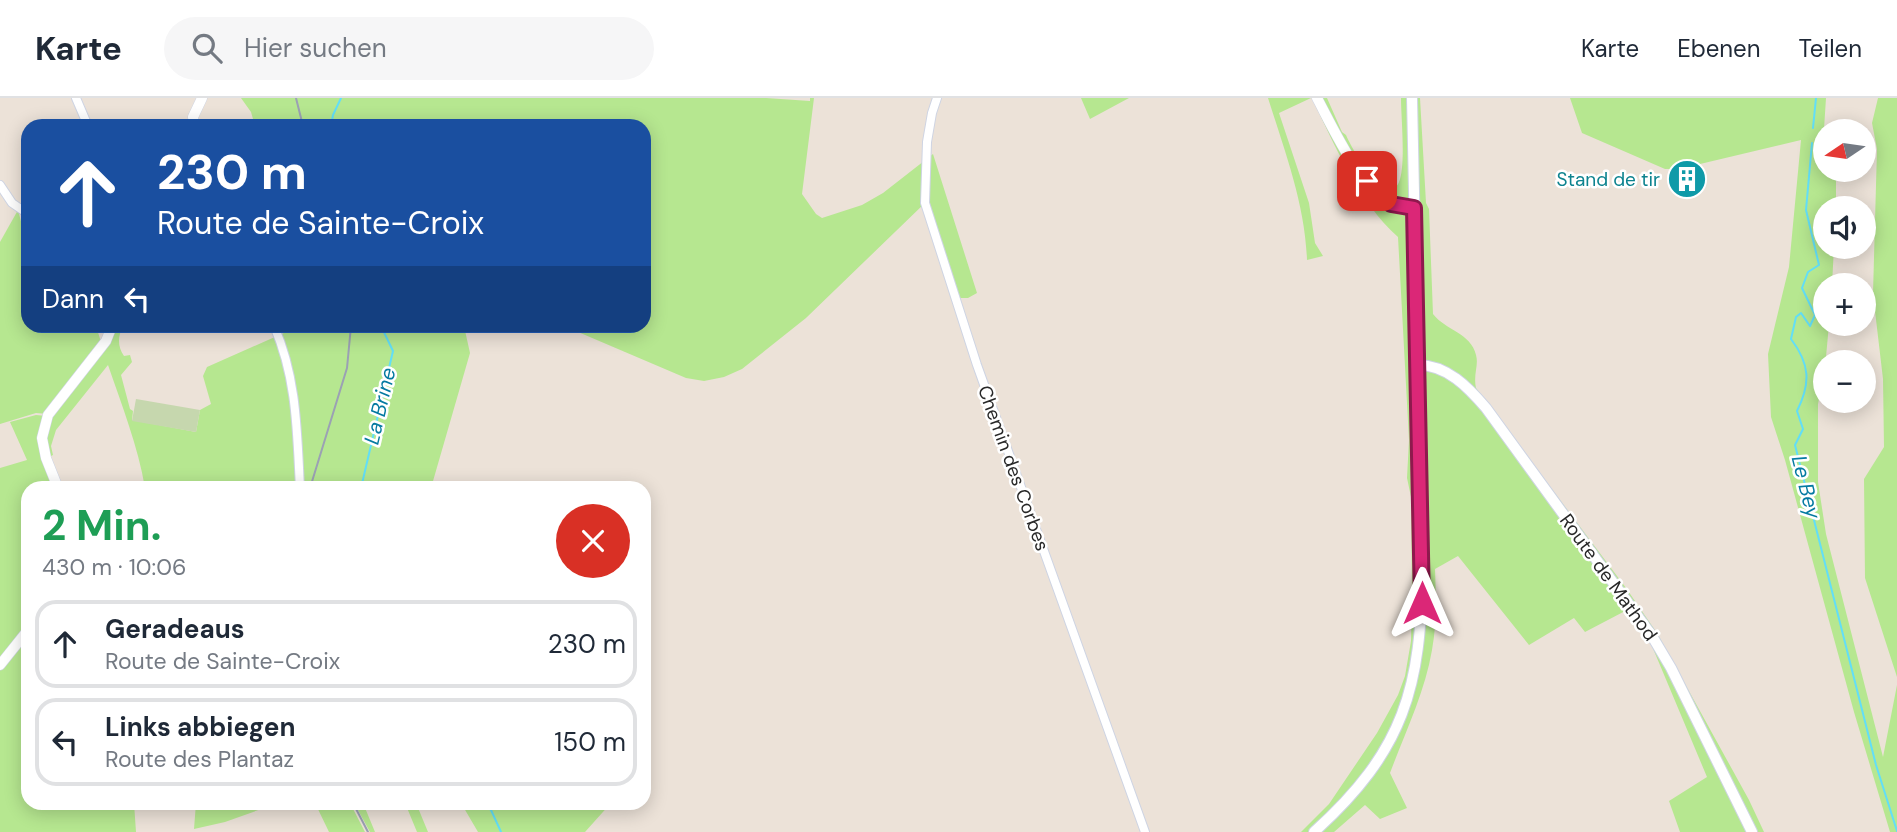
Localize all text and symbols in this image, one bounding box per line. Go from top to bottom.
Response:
search box [164,17,654,80]
text: Karte [35,27,122,70]
icon: search [188,29,226,67]
text: Hier suchen [244,31,387,65]
text: Karte [1581,33,1639,64]
text: Ebenen [1677,33,1761,64]
text: Teilen [1799,33,1862,64]
north arrow [1813,119,1876,182]
map controls [1813,119,1876,413]
text: 230 m [157,140,307,204]
icon: ahead [42,147,133,238]
pin [1337,151,1397,211]
building icon: Stand de tir [1666,158,1708,200]
icon: arrive [1348,162,1386,200]
place label: Stand de tir [1557,167,1660,192]
button: sound [1813,196,1876,259]
text: Route de Sainte-Croix [157,202,484,244]
button: + [1813,273,1876,336]
icon: left [118,280,156,318]
text: Dann [42,282,104,316]
button: − [1813,350,1876,413]
water label: La Brine [358,365,402,447]
street label: Chemin des Corbes [972,382,1055,554]
water label: Le Bey [1785,452,1828,523]
text: 2 Min. [42,498,161,553]
button: close [556,504,630,578]
street label: Route de Mathod [1554,509,1663,646]
text: 430 m · 10:06 [42,552,186,582]
position arrow [1385,566,1459,640]
text: Geradeaus [105,612,245,646]
icon: ahead [46,625,84,663]
text: 230 m [548,627,626,661]
text: Route de Sainte-Croix [105,646,340,676]
text: Links abbiegen [105,710,295,744]
icon: left [46,723,84,761]
text: 150 m [554,725,626,759]
text: Route des Plantaz [105,744,294,774]

